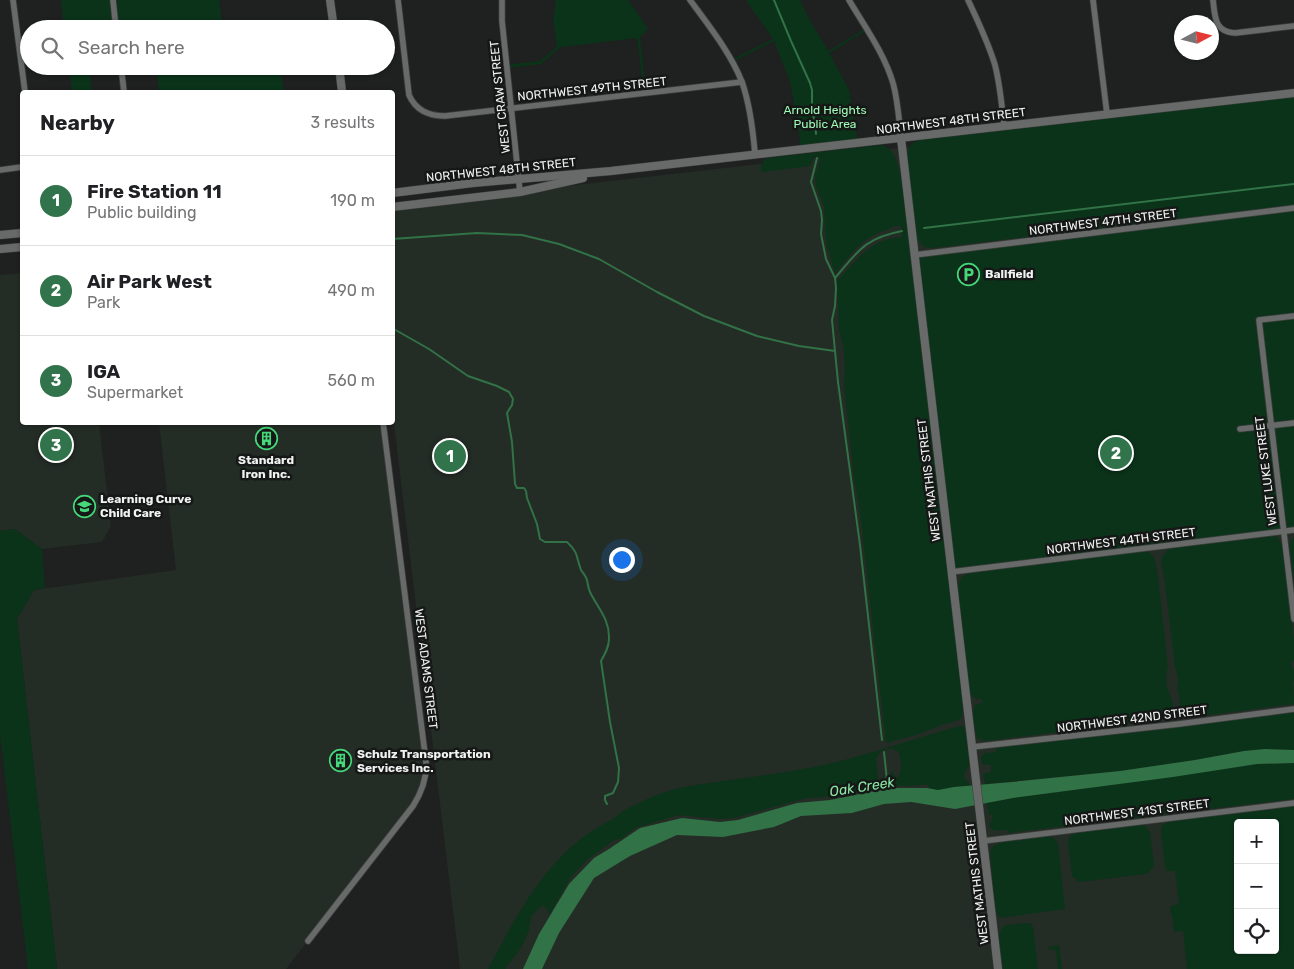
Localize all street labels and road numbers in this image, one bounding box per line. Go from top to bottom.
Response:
street label: WEST CRAW STREET [487,40,513,154]
street label: NORTHWEST 49TH STREET [517,74,667,104]
street label: NORTHWEST 48TH STREET [875,105,1027,137]
street label: NORTHWEST 48TH STREET [425,155,577,185]
street label: NORTHWEST 47TH STREET [1028,206,1178,238]
street label: WEST LUKE STREET [1252,416,1280,526]
street label: WEST MATHIS STREET [915,418,943,542]
street label: NORTHWEST 44TH STREET [1046,525,1197,557]
street label: WEST ADAMS STREET [412,608,440,730]
street label: NORTHWEST 42ND STREET [1056,703,1208,735]
street label: NORTHWEST 41ST STREET [1063,796,1211,828]
street label: WEST MATHIS STREET [963,821,991,945]

